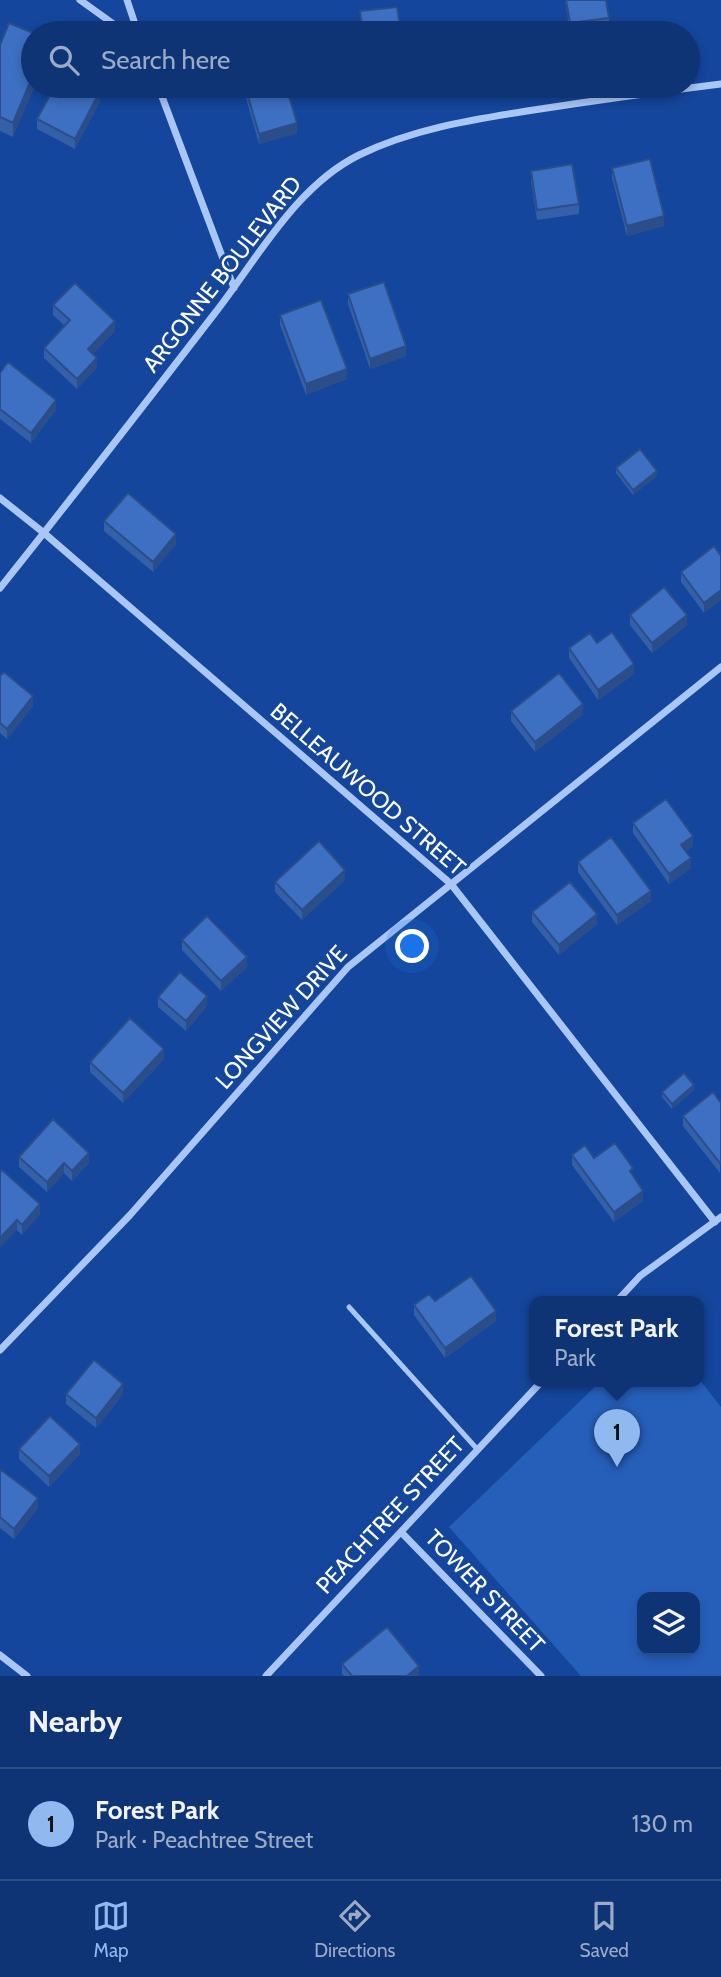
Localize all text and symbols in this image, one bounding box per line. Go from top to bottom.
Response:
search box [21,21,700,98]
icon: search [45,41,83,79]
text: Search here [101,44,230,76]
street label: ARGONNE BOULEVARD [137,170,307,378]
street label: BELLEAUWOOD STREET [265,697,471,881]
your location [395,929,429,963]
street label: LONGVIEW DRIVE [209,940,353,1094]
popup [529,1296,704,1387]
text: Forest Park [554,1312,679,1344]
text: Park [554,1344,596,1372]
pin: 1 [594,1409,640,1467]
street label: PEACHTREE STREET [310,1431,470,1599]
street label: TOWER STREET [419,1524,551,1658]
map controls [637,1592,700,1655]
button: layers [637,1592,700,1655]
text: Nearby [28,1703,122,1740]
text: Forest Park [95,1794,219,1826]
text: 1 [47,1810,55,1838]
text: 130 m [632,1810,693,1838]
text: Park · Peachtree Street [95,1826,313,1854]
tab: Map [92,1897,130,1962]
tab: Directions [314,1897,395,1962]
tab: Saved [580,1897,629,1962]

